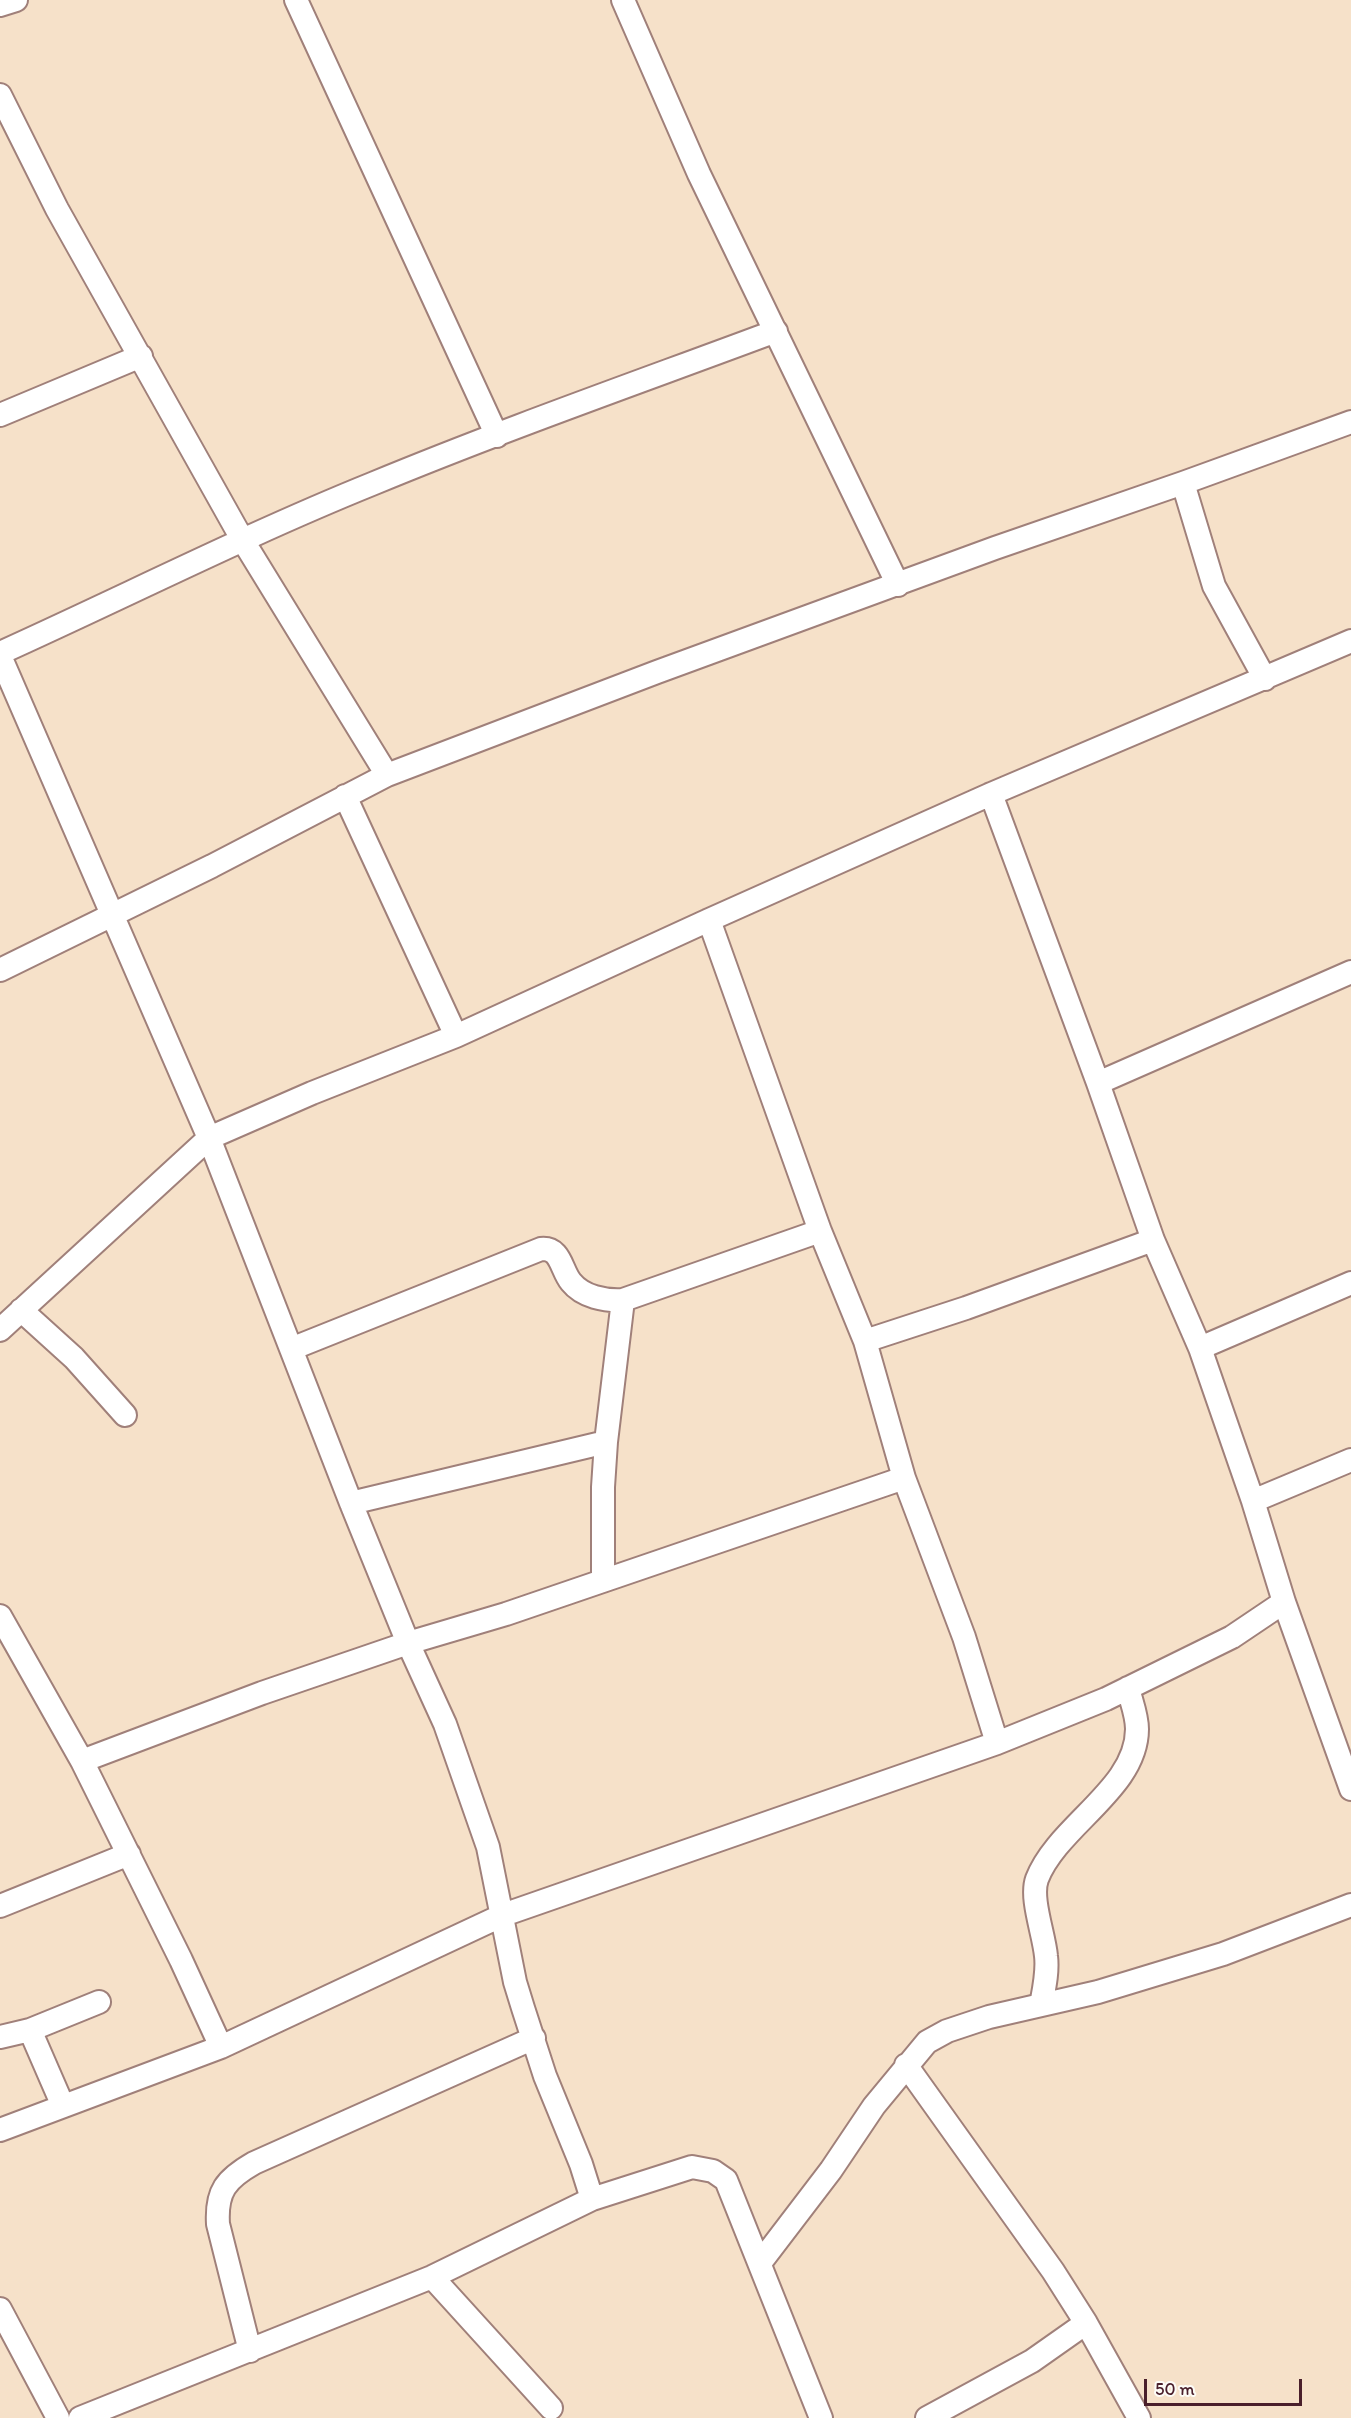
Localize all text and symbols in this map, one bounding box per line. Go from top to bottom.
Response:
scale bar [1147,2367,1304,2405]
text: 50 m [1155,2378,1195,2400]

